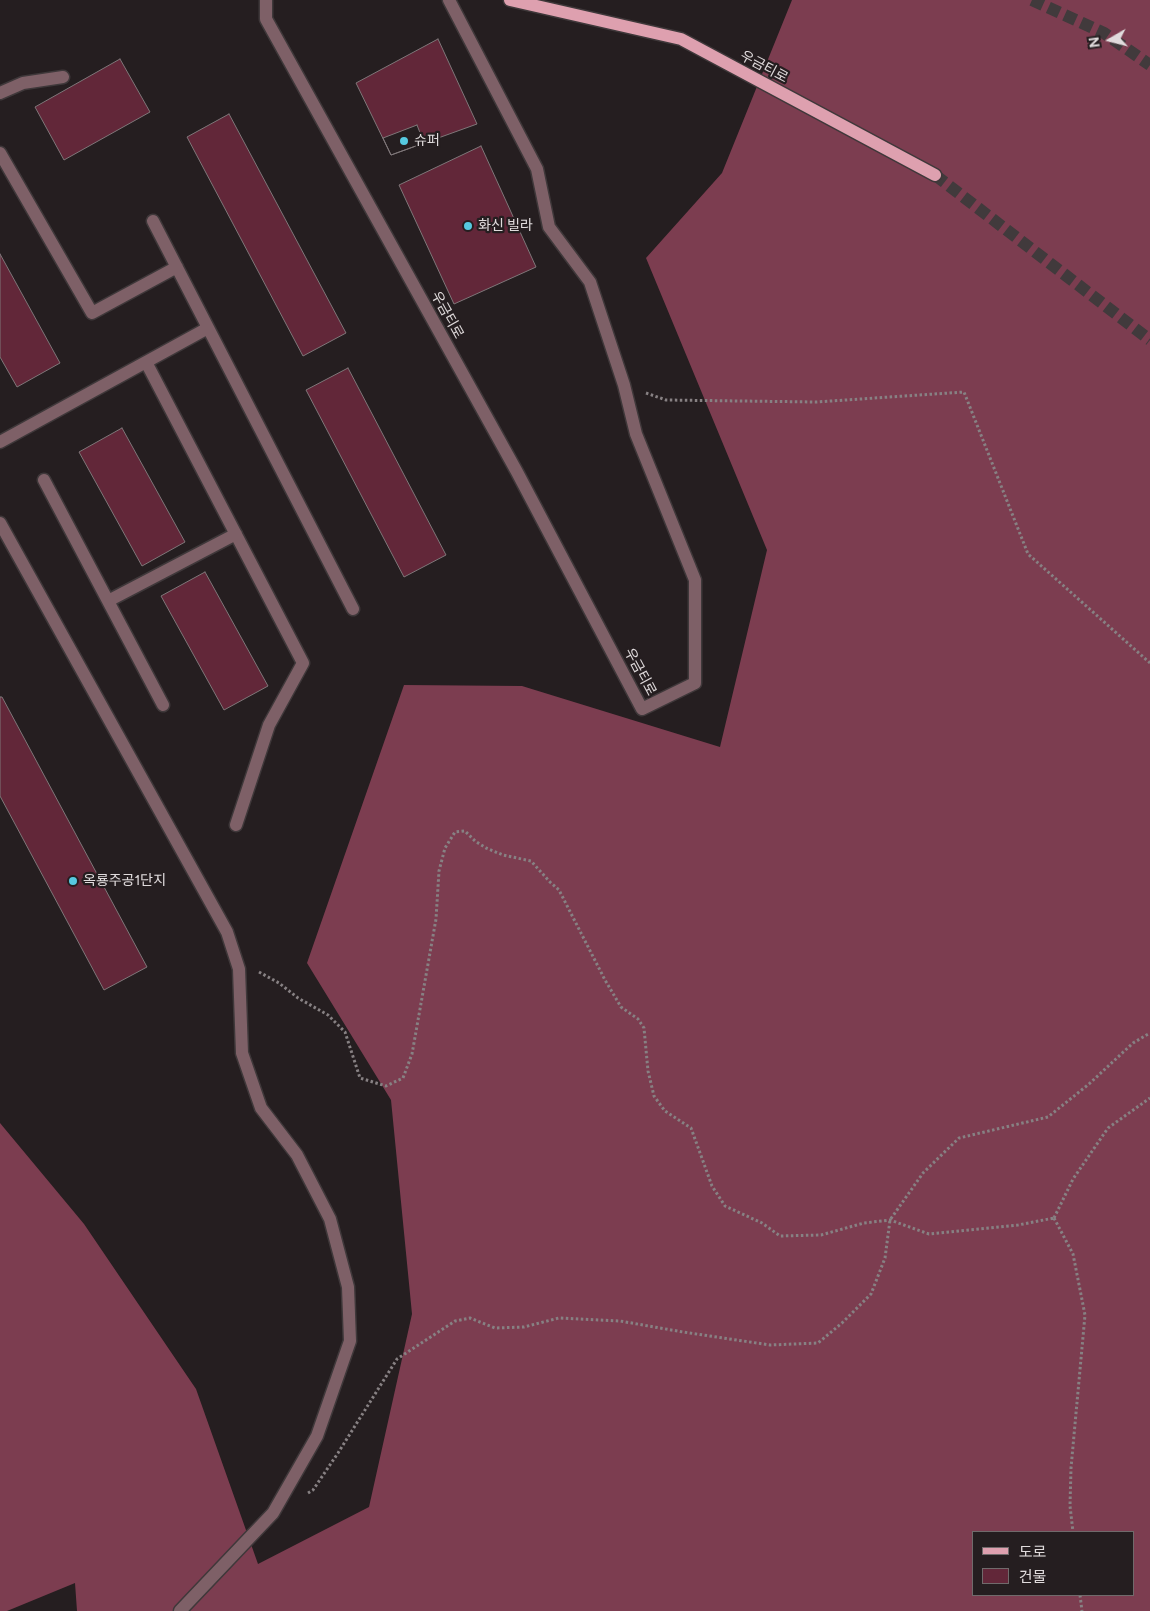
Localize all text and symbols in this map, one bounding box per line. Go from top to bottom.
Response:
north arrow [1085,15,1135,65]
text: N [1085,36,1104,49]
street label: 우금티로 [737,47,791,87]
place label: 슈퍼 [414,133,440,149]
marker: 슈퍼 [398,135,410,147]
place label: 화신 빌라 [478,218,533,234]
marker: 화신 빌라 [462,220,474,232]
street label: 우금티로 [427,288,467,342]
street label: 우금티로 [620,645,660,699]
place label: 옥룡주공1단지 [83,873,166,889]
marker: 옥룡주공1단지 [67,875,79,887]
legend [972,1531,1135,1596]
text: 도로 [1019,1543,1047,1561]
text: 건물 [1019,1568,1047,1586]

